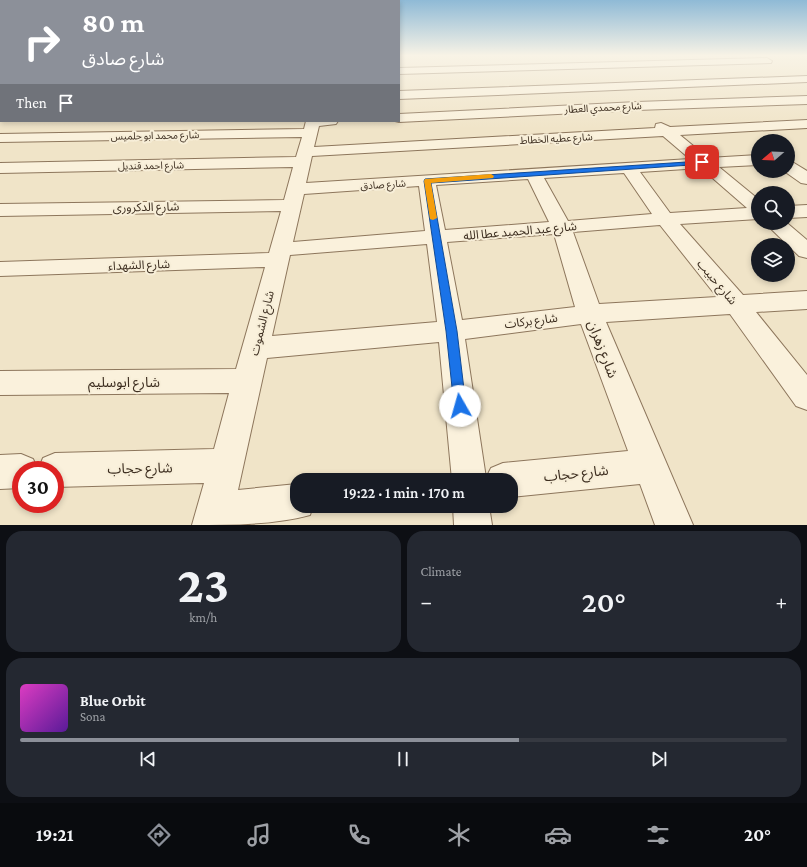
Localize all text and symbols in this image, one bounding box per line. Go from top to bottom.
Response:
text: 80 m [82,7,144,38]
icon: right [16,16,68,68]
text: شارع صادق [82,49,164,69]
icon: arrive [55,92,77,114]
text: Then [16,95,47,111]
street label: شارع محمدي العطار [563,100,642,117]
street label: شارع محمد ابو حلميس [111,129,200,144]
street label: شارع عطيه الخطاط [519,131,593,148]
north arrow [751,134,795,178]
map controls [751,134,795,282]
pin [685,145,719,179]
icon: arrive [691,151,713,173]
street label: شارع احمد قنديل [118,159,184,174]
street label: شارع صادق [360,177,407,194]
button: search [751,186,795,230]
street label: شارع الدكرورى [113,199,179,217]
street label: شارع عبد الحميد عطا الله [463,219,577,245]
button: layers [751,238,795,282]
street label: شارع الشهداء [108,257,170,275]
street label: شارع حبيب [693,257,740,309]
street label: شارع الشموت [247,289,279,357]
street label: شارع بركات [504,311,559,333]
street label: شارع زهران [582,318,621,381]
street label: شارع ابوسليم [88,374,160,393]
position arrow [439,385,481,427]
street label: شارع حجاب [107,459,173,480]
speed limit sign: 30 [12,461,64,513]
street label: شارع حجاب [543,462,610,487]
text: 19:22 · 1 min · 170 m [343,485,465,501]
text: 23 [177,555,229,613]
text: Climate [421,564,461,579]
text: 20° [582,585,626,618]
text: − [421,589,432,614]
text: + [775,589,787,614]
text: km/h [189,610,217,625]
text: Blue Orbit [80,693,146,709]
text: Sona [80,709,106,724]
icon: previous [137,748,159,770]
icon: pause [392,748,414,770]
icon: next [648,748,670,770]
icon: directions [145,821,173,849]
icon: music [245,821,273,849]
icon: phone [345,821,373,849]
icon: climate [445,821,473,849]
icon: car [544,821,572,849]
icon: filters [644,821,672,849]
text: 19:21 [36,825,73,845]
text: 20° [744,825,771,845]

